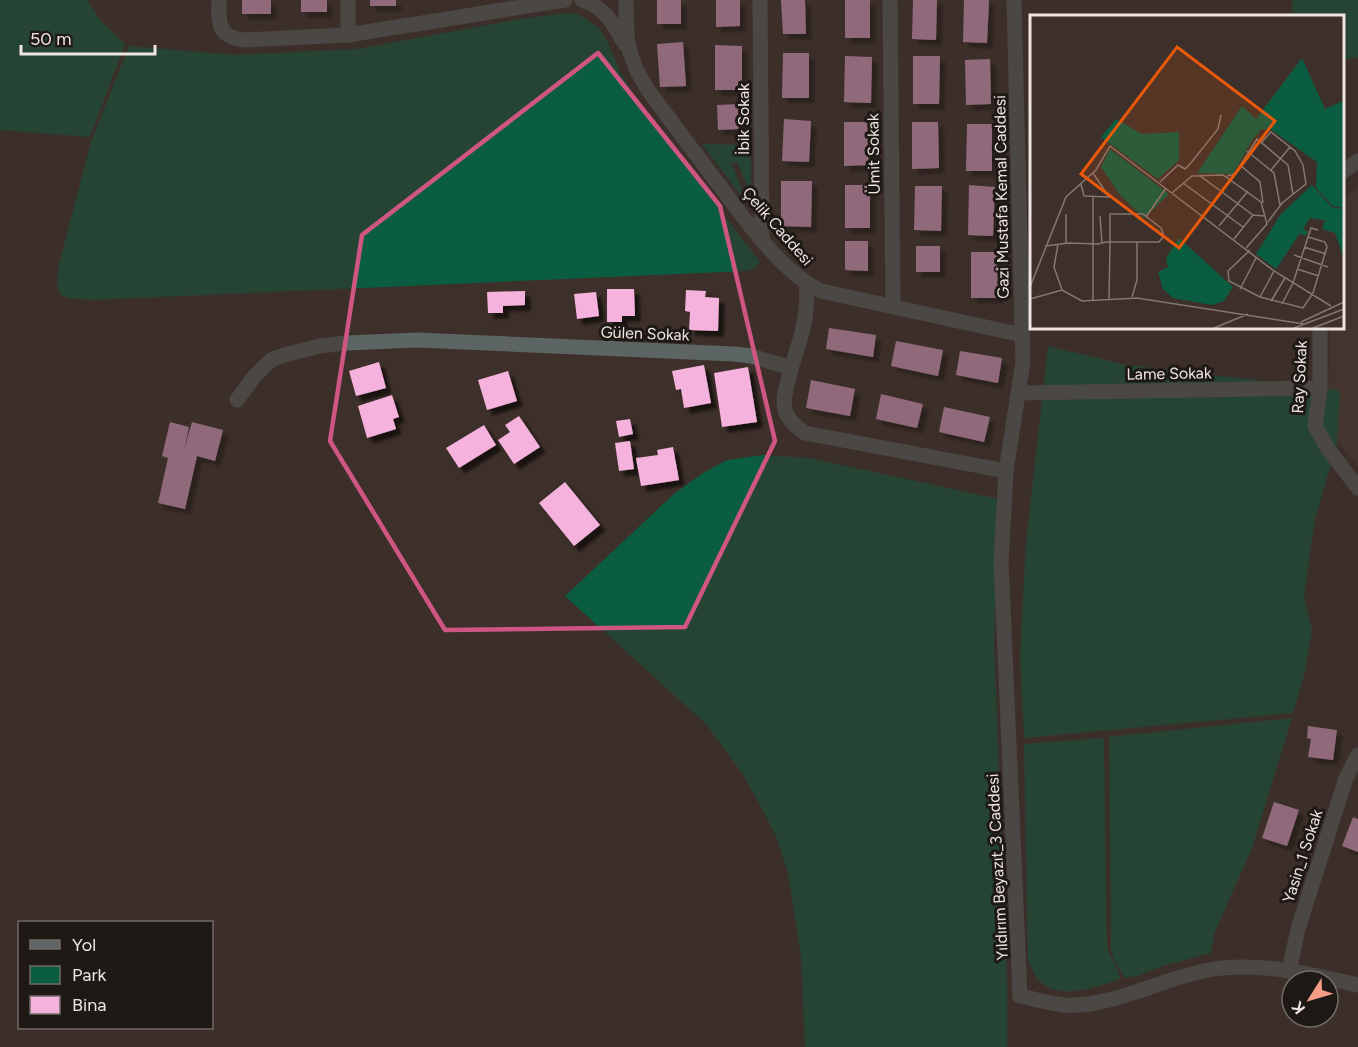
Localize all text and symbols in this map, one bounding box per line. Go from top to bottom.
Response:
inset map [1030,15,1343,328]
scale bar [21,18,154,56]
text: 50 m [30,28,72,50]
street label: İbik Sokak [734,83,753,155]
street label: Gazi Mustafa Kemal Caddesi [990,95,1013,299]
street label: Ümit Sokak [863,113,884,195]
street label: Çelik Caddesi [738,183,817,269]
street label: Gülen Sokak [600,322,690,345]
street label: Ray Sokak [1288,340,1311,414]
street label: Lame Sokak [1126,363,1212,384]
street label: Yıldırım Beyazıt_3 Caddesi [983,773,1012,961]
street label: Yasin_1 Sokak [1278,807,1327,905]
legend [18,921,213,1029]
text: Yol [72,934,96,956]
text: Park [72,964,107,986]
north arrow [1280,969,1340,1029]
text: Bina [72,994,106,1016]
text: K [1287,997,1309,1018]

